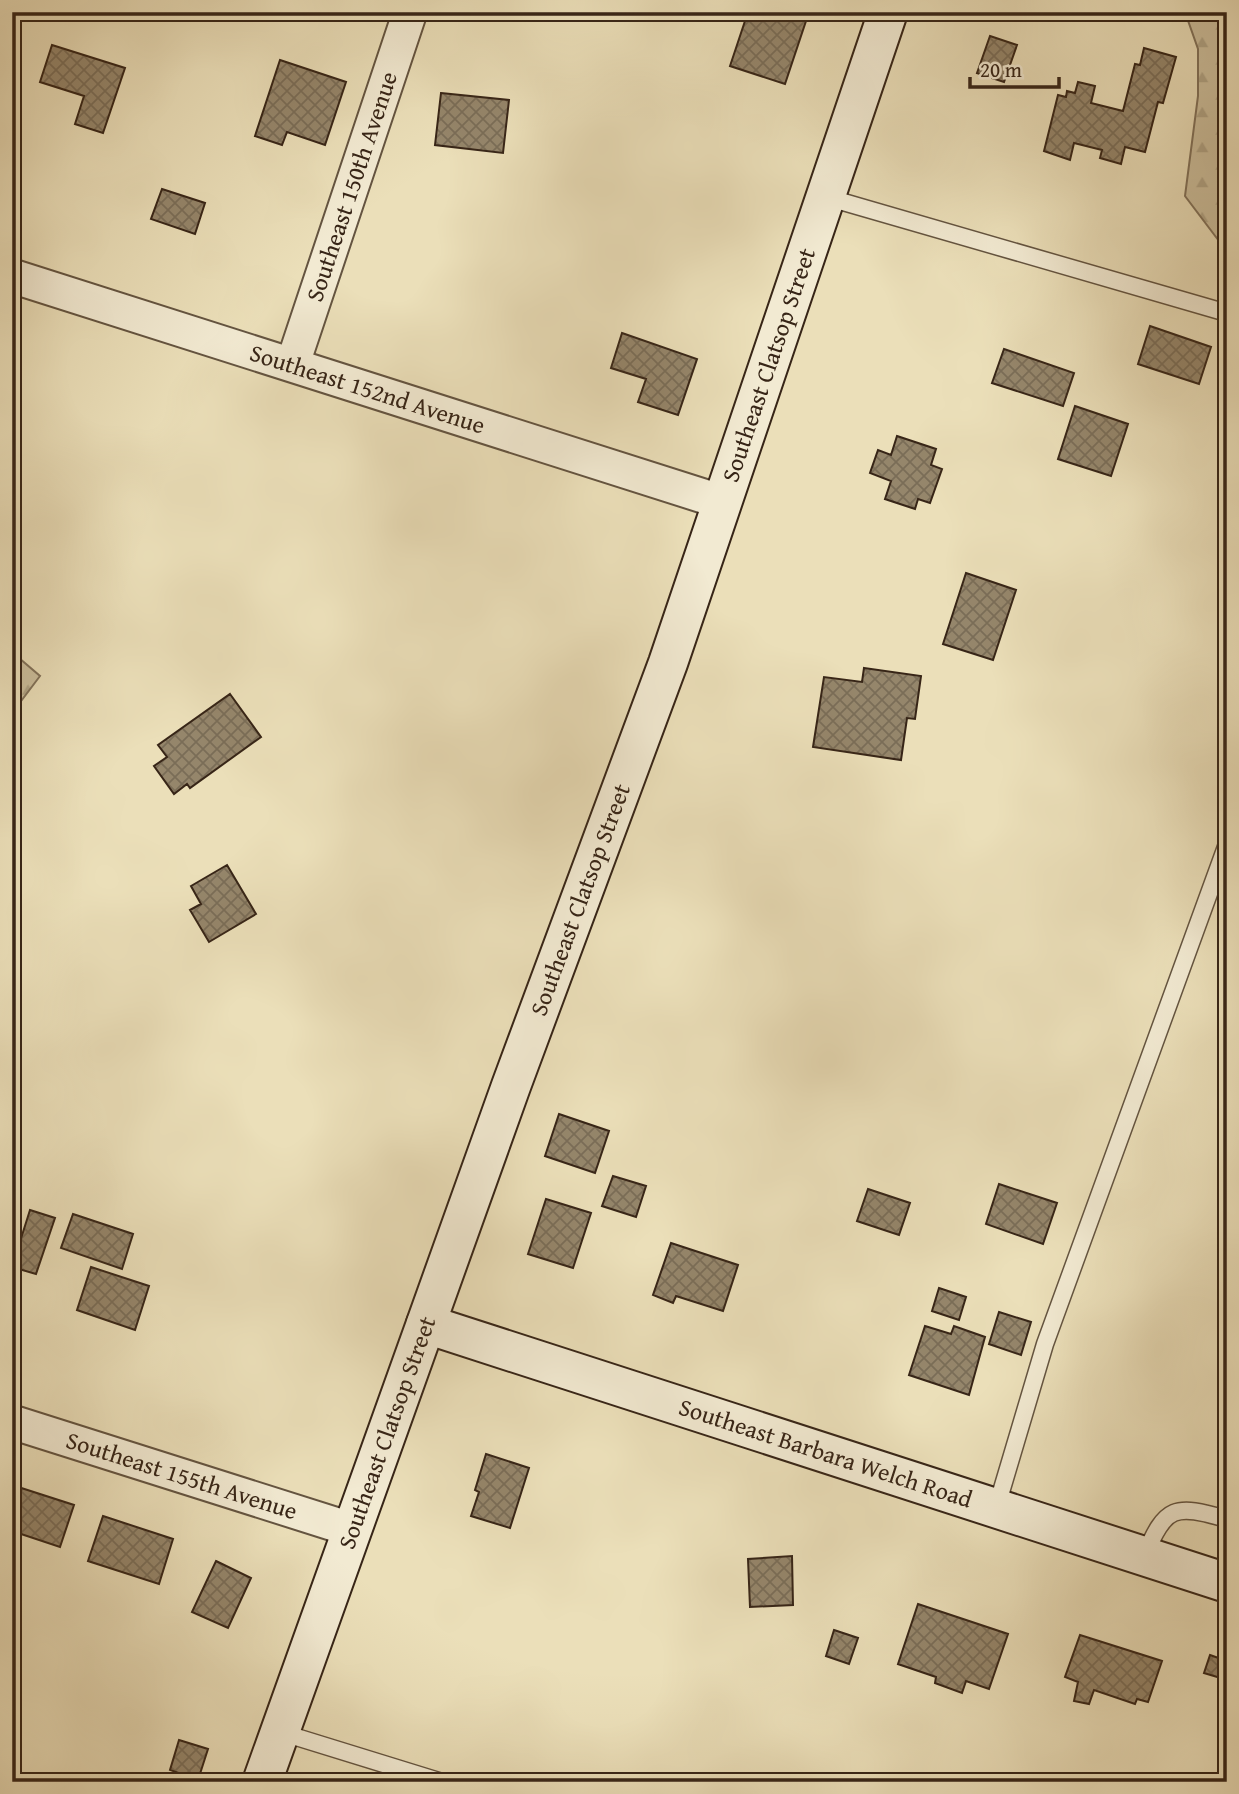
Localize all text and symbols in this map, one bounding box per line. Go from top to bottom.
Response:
scale bar [970,46,1059,90]
text: 20 m [980,54,1022,85]
street label: Southeast 150th Avenue [297,67,406,306]
street label: Southeast Clatsop Street [712,243,824,487]
street label: Southeast 152nd Avenue [246,335,490,442]
street label: Southeast Clatsop Street [521,778,639,1021]
street label: Southeast Clatsop Street [329,1311,444,1554]
street label: Southeast Barbara Welch Road [675,1389,977,1517]
street label: Southeast 155th Avenue [62,1422,302,1528]

